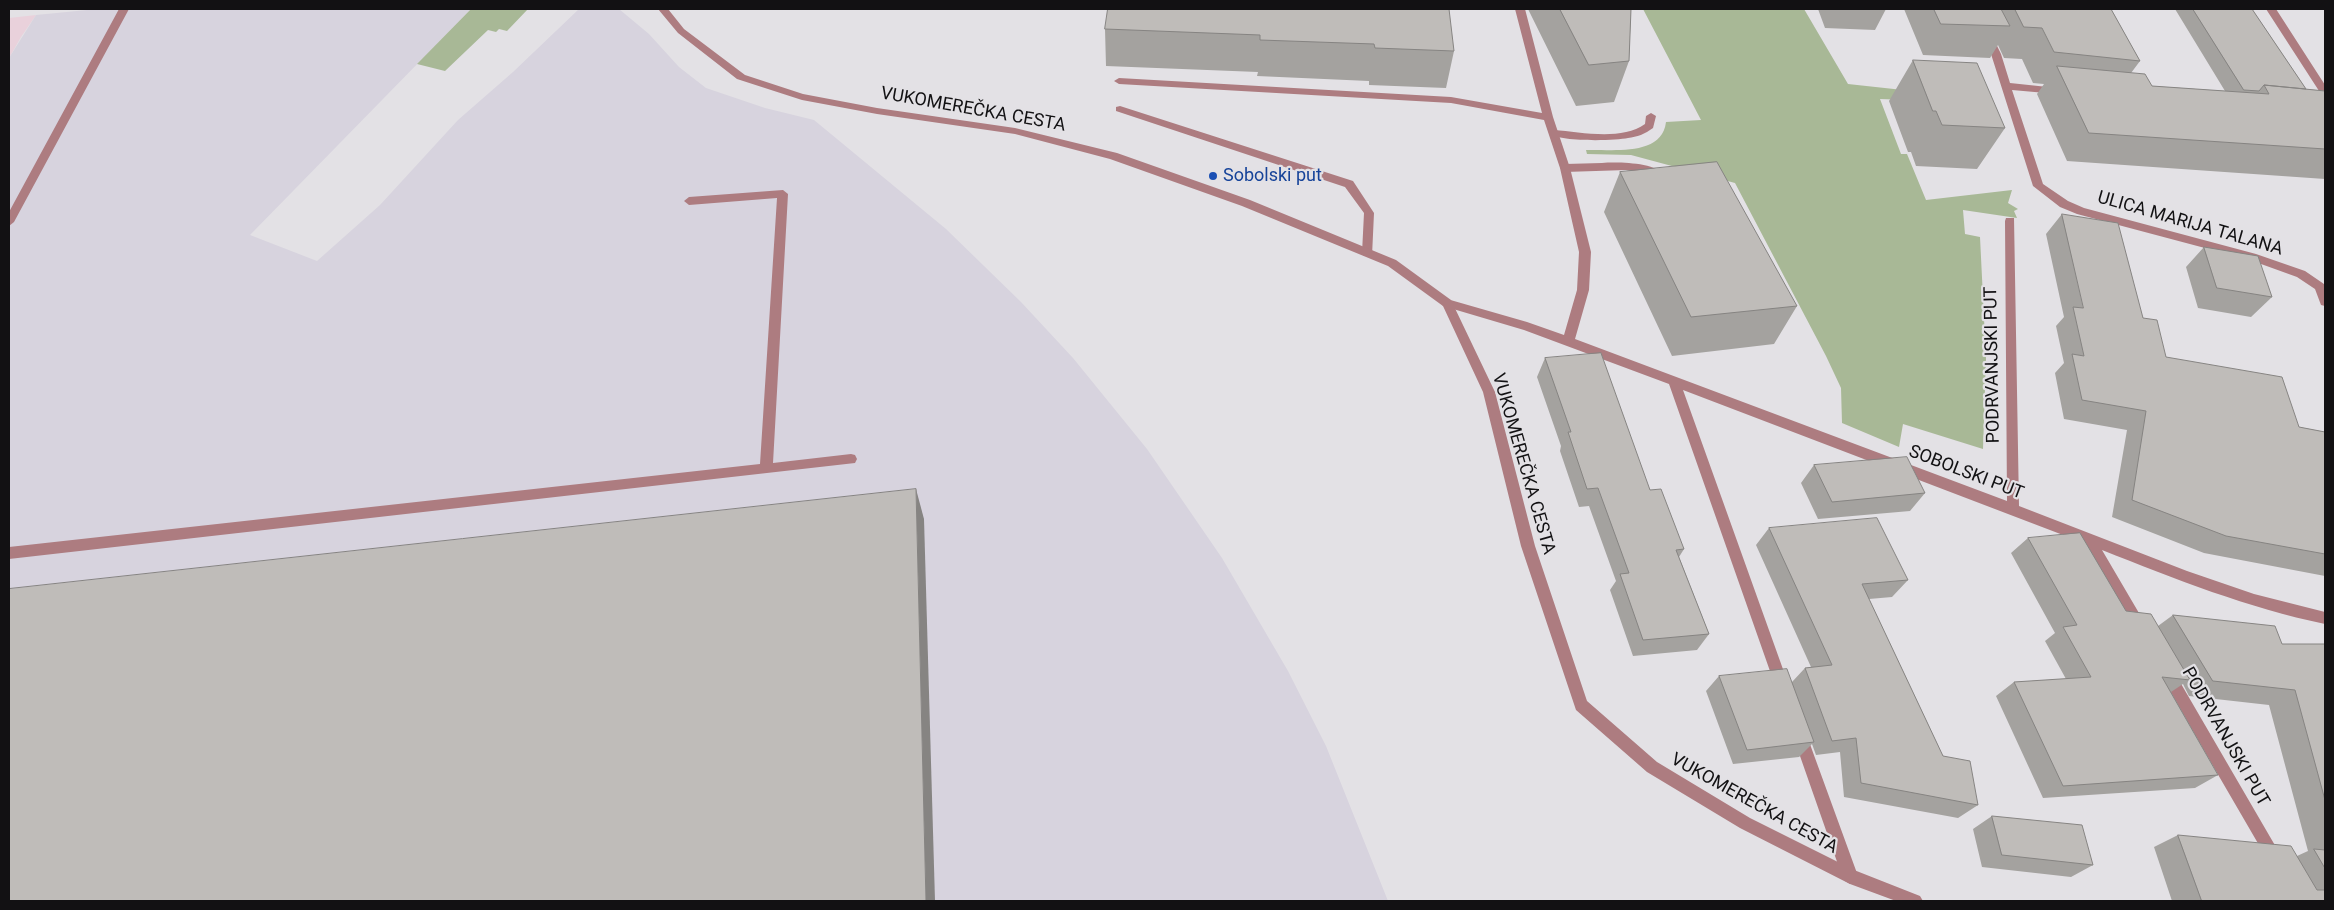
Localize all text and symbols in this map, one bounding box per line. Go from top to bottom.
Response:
street label: VUKOMEREČKA CESTA [879,83,1067,137]
place label: Sobolski put [1223,165,1322,187]
marker: Sobolski put [1207,170,1219,182]
street label: ULICA MARIJA TALANA [2095,187,2285,261]
street label: PODRVANJSKI PUT [1981,286,2005,444]
street label: VUKOMEREČKA CESTA [1487,371,1559,557]
street label: SOBOLSKI PUT [1905,441,2027,505]
street label: PODRVANJSKI PUT [2176,664,2274,810]
street label: VUKOMEREČKA CESTA [1667,749,1841,859]

